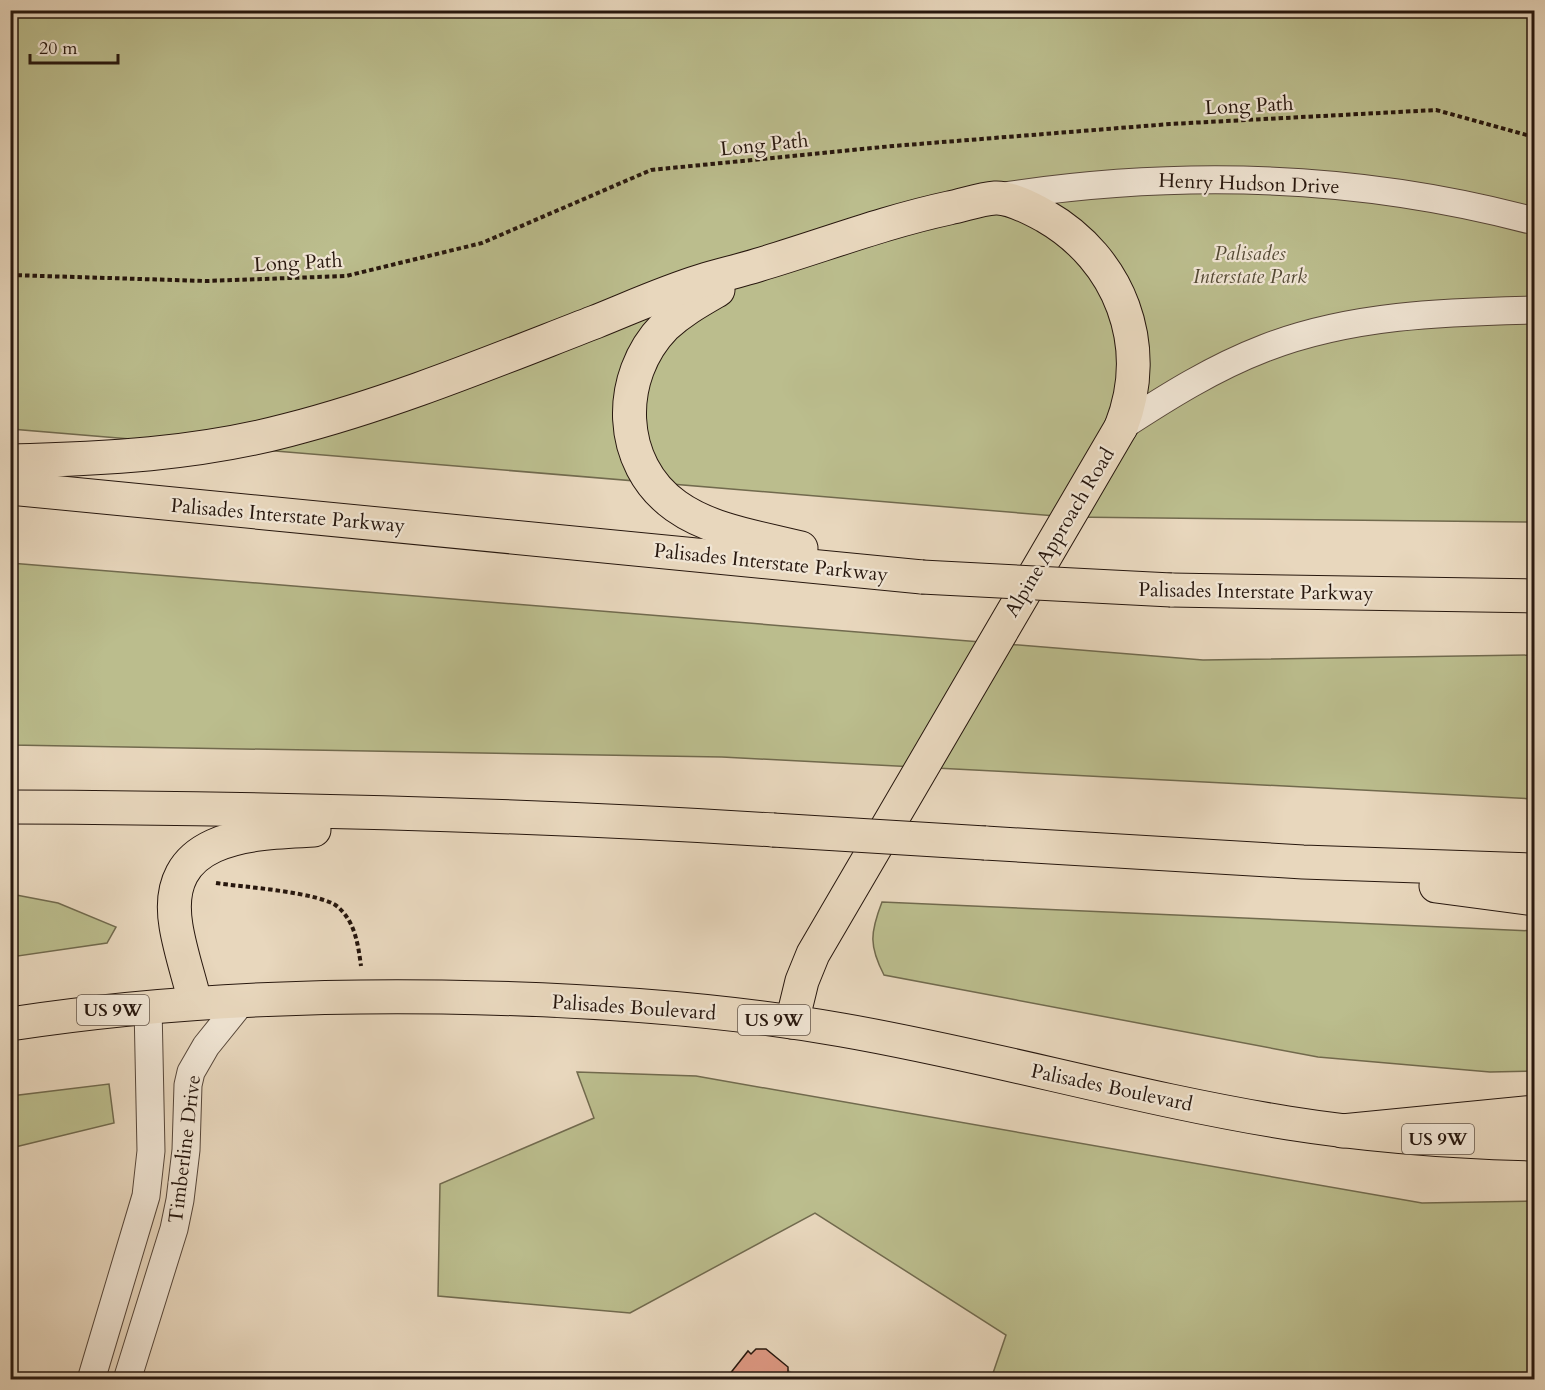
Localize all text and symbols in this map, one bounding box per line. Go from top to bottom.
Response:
scale bar [30,27,118,65]
text: 20 m [39,36,78,61]
street label: Long Path [1204,90,1294,121]
street label: Long Path [719,126,810,163]
street label: Henry Hudson Drive [1158,167,1340,200]
park label: Palisades Interstate Park [1193,240,1307,290]
street label: Long Path [253,247,343,278]
street label: Alpine Approach Road [998,442,1121,622]
street label: Palisades Interstate Parkway [170,492,407,539]
street label: Palisades Interstate Parkway [653,537,890,588]
street label: Palisades Interstate Parkway [1138,576,1374,607]
street label: Palisades Boulevard [551,988,717,1027]
road number: US 9W [77,995,149,1025]
road number: US 9W [738,1005,810,1035]
street label: Palisades Boulevard [1029,1057,1196,1118]
street label: Timberline Drive [162,1073,207,1225]
road number: US 9W [1402,1124,1474,1154]

